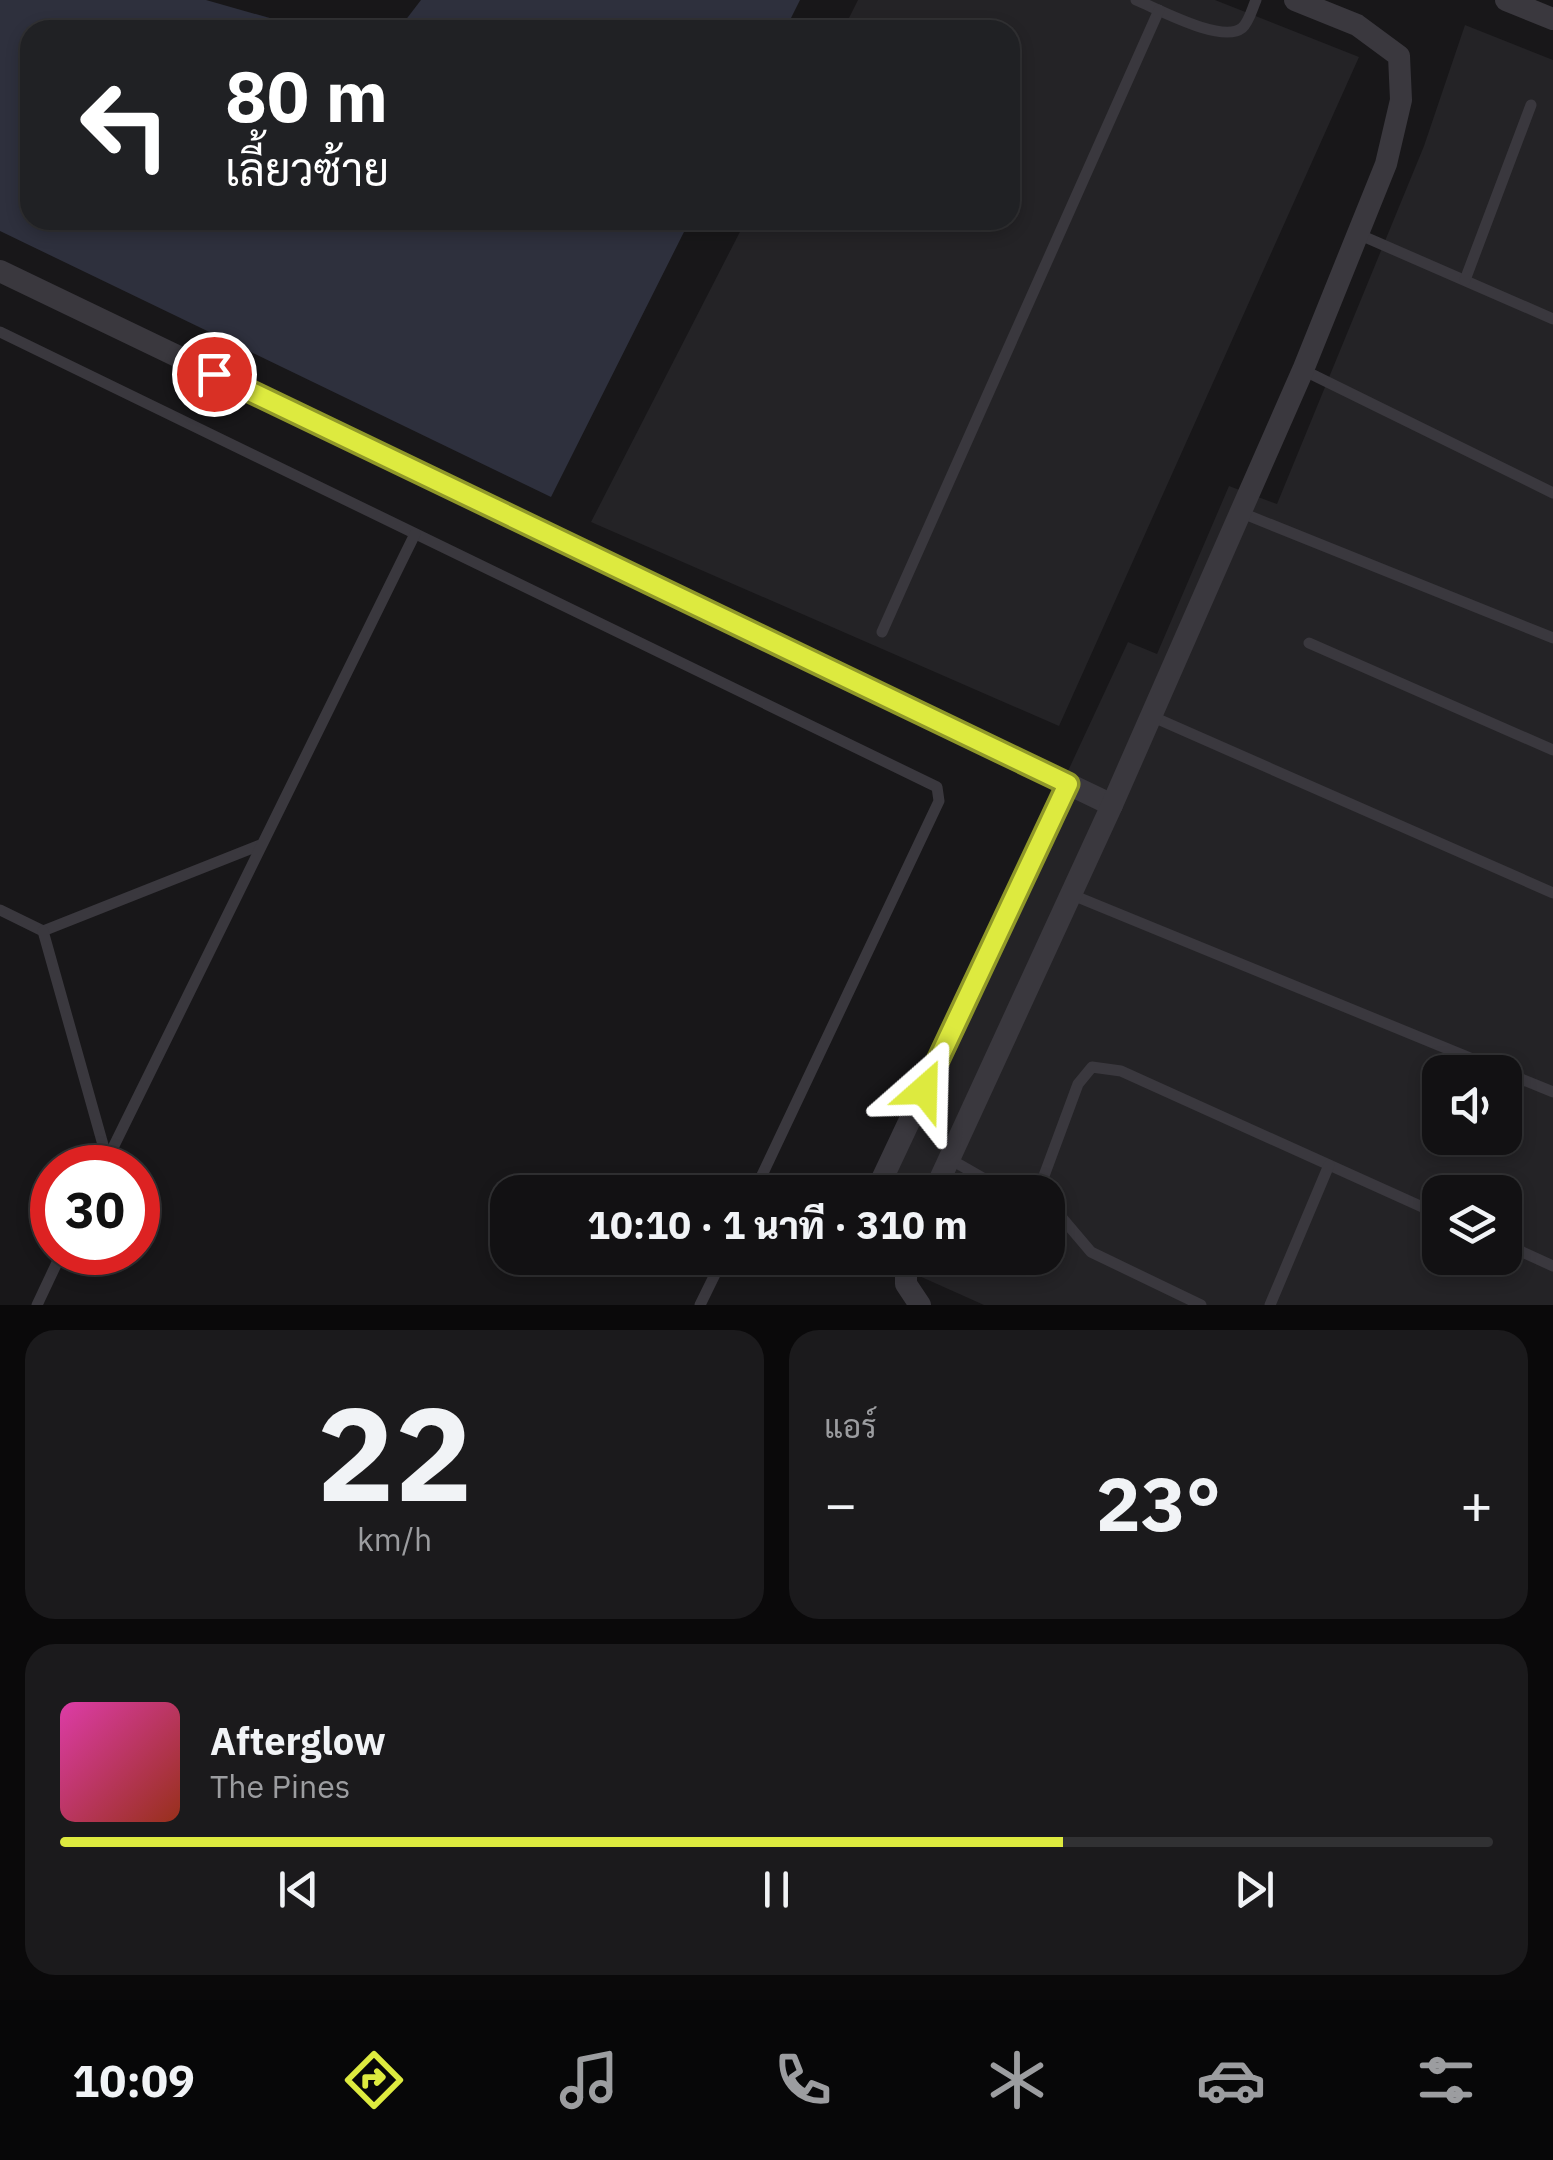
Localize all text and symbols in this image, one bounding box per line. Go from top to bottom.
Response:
text: 80 m [225,50,388,141]
icon: left [60,60,190,190]
text: เลี้ยวซ้าย [225,140,389,198]
pin [172,332,257,417]
icon: arrive [187,347,242,402]
position arrow [872,1038,976,1142]
map controls [1422,1055,1522,1275]
button: sound [1422,1055,1522,1155]
speed limit sign: 30 [30,1145,160,1275]
button: layers [1422,1175,1522,1275]
text: 10:10 · 1 นาที · 310 m [587,1200,968,1249]
text: 22 [316,1368,473,1537]
text: แอร์ [824,1405,877,1447]
text: 23° [1096,1454,1221,1552]
text: − [824,1468,857,1539]
text: + [1460,1468,1493,1539]
text: km/h [357,1518,432,1560]
text: Afterglow [210,1716,386,1765]
text: The Pines [210,1765,350,1807]
icon: previous [271,1862,326,1917]
icon: pause [749,1862,804,1917]
icon: next [1227,1862,1282,1917]
icon: directions [339,2045,409,2115]
icon: music [554,2045,624,2115]
icon: phone [768,2045,838,2115]
icon: climate [982,2045,1052,2115]
icon: car [1196,2045,1266,2115]
icon: filters [1411,2045,1481,2115]
text: 10:09 [72,2051,195,2109]

